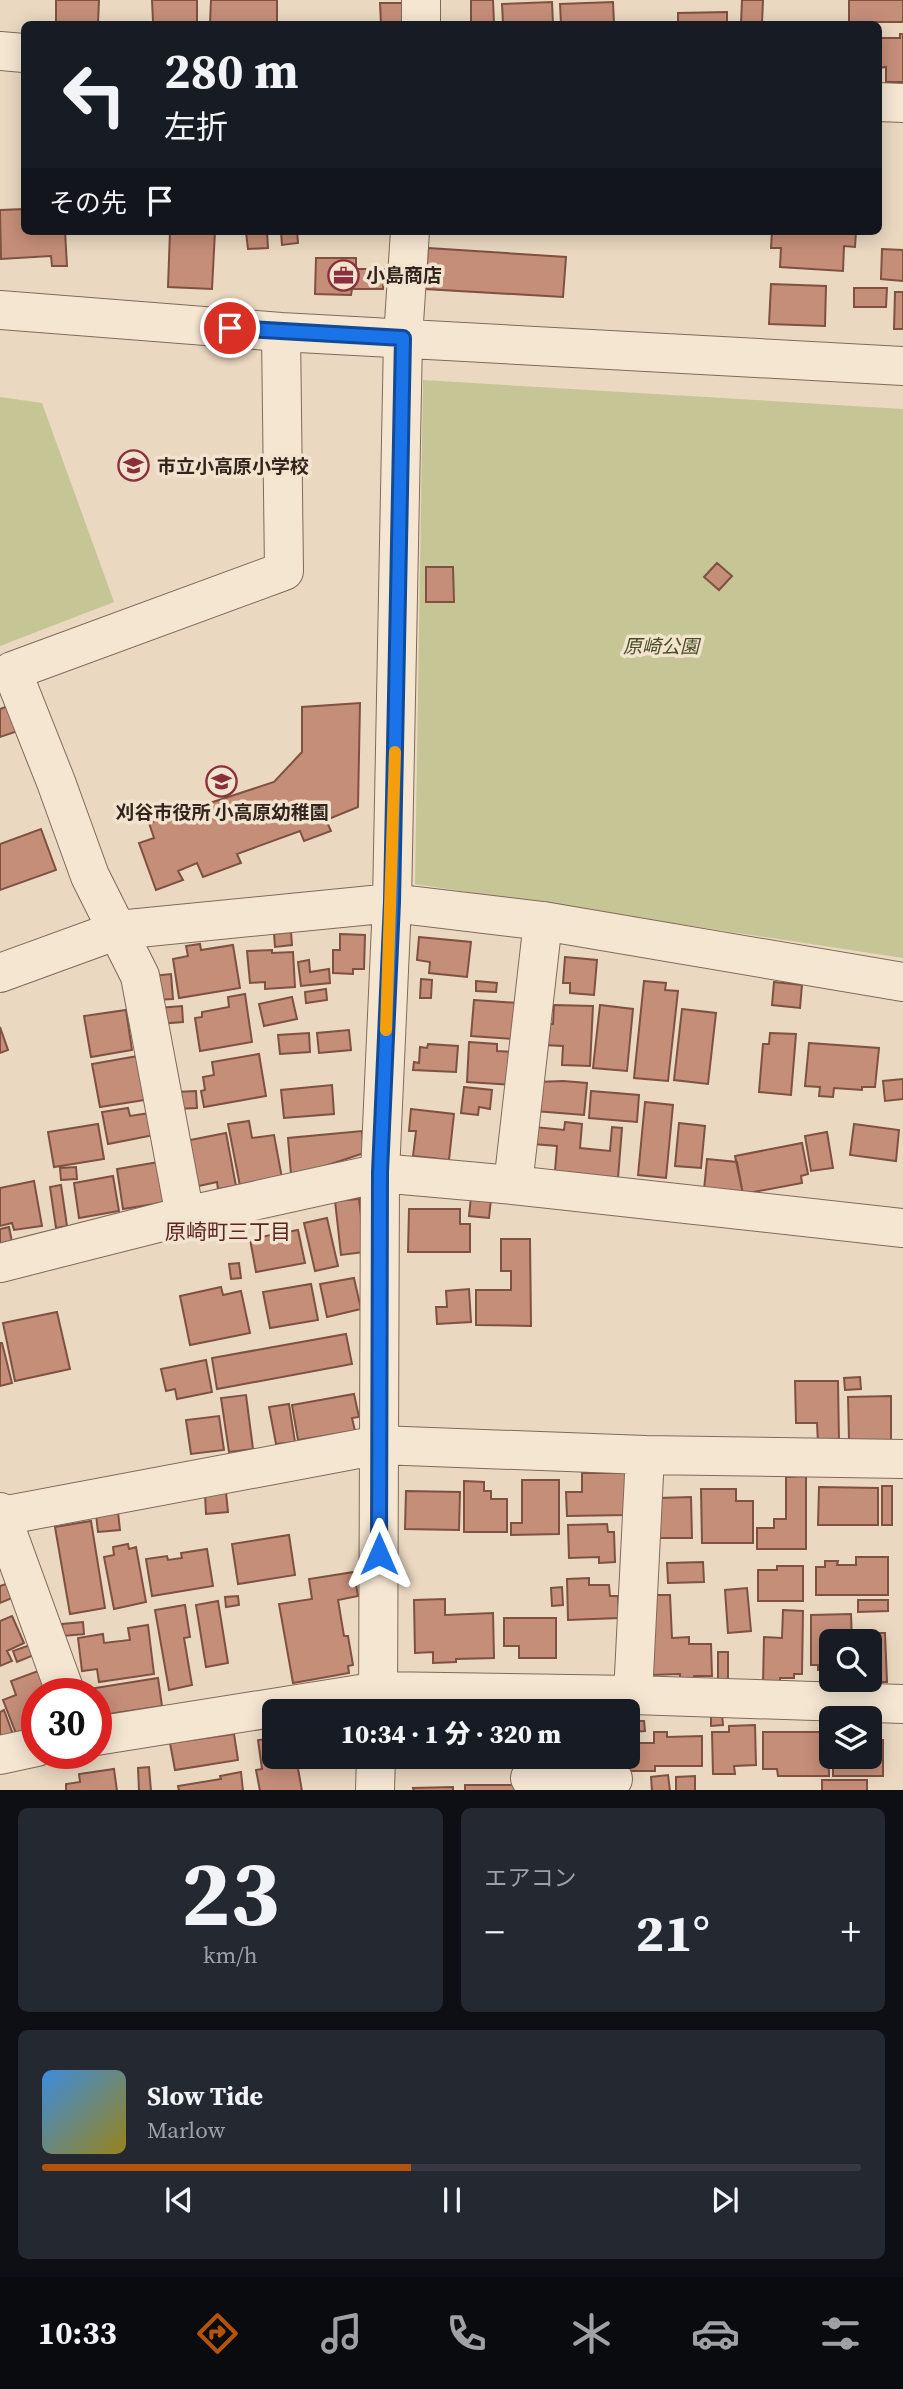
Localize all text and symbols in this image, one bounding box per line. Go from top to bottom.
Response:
text: 280 m [164,37,299,104]
icon: left [49,49,140,140]
text: 左折 [164,105,228,149]
icon: arrive [141,182,179,220]
text: その先 [49,185,127,221]
office icon: 小島商店 [326,258,360,292]
place label: 小島商店 [366,262,442,288]
pin [200,298,260,358]
icon: arrive [211,309,249,347]
school or university icon: 市立小高原小学校 [117,449,151,483]
place label: 市立小高原小学校 [157,453,309,479]
park label: 原崎公園 [623,633,702,659]
school or university icon: 刈谷市役所 小高原幼稚園 [205,764,239,798]
place label: 刈谷市役所 小高原幼稚園 [115,799,329,825]
district label: 原崎町三丁目 [165,1217,291,1246]
position arrow [342,1517,416,1591]
map controls [819,1629,882,1769]
button: search [819,1629,882,1692]
speed limit sign: 30 [21,1678,112,1769]
button: layers [819,1706,882,1769]
text: 10:34 · 1 分 · 320 m [341,1716,561,1752]
text: 23 [181,1831,280,1955]
text: エアコン [485,1862,577,1894]
text: 21° [636,1897,710,1968]
text: − [485,1906,505,1958]
text: + [841,1906,861,1958]
text: km/h [203,1939,258,1971]
text: Slow Tide [147,2078,263,2114]
text: Marlow [147,2114,225,2146]
icon: previous [160,2181,198,2219]
icon: pause [433,2181,471,2219]
icon: next [706,2181,744,2219]
icon: directions [193,2309,242,2358]
icon: music [317,2309,366,2358]
icon: phone [442,2309,491,2358]
icon: climate [567,2309,616,2358]
icon: car [691,2309,740,2358]
icon: filters [816,2309,865,2358]
text: 10:33 [38,2311,117,2355]

